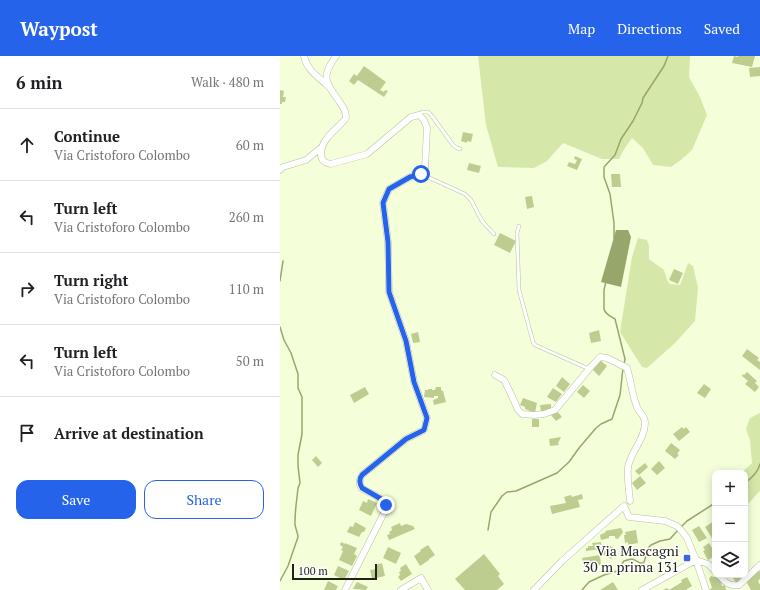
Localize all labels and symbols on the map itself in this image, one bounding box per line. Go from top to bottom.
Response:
route start [412,165,430,183]
route end [377,496,395,514]
place label: Via Mascagni 30 m prima 131 [583,541,679,576]
marker: Via Mascagni 30 m prima 131 [682,553,692,563]
scale bar [292,562,377,581]

